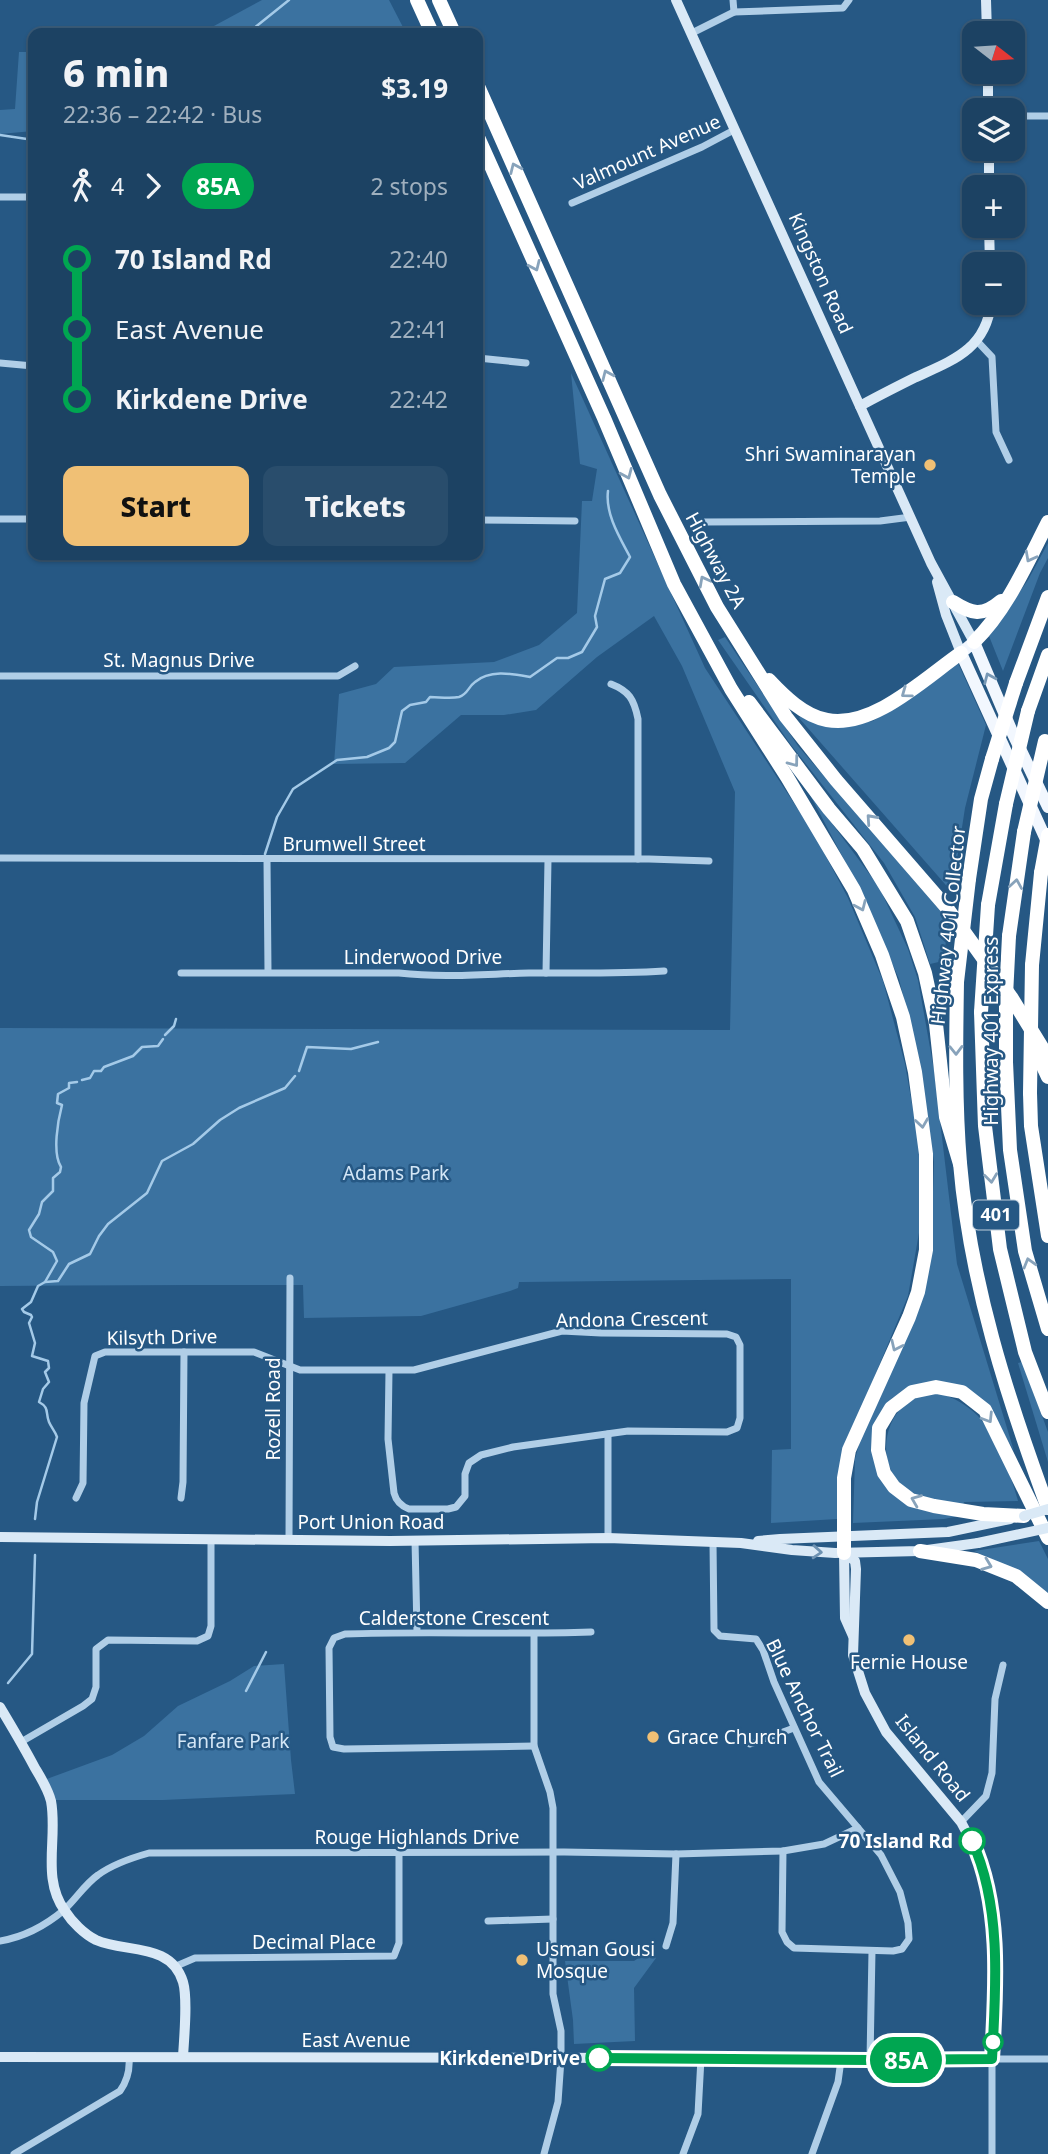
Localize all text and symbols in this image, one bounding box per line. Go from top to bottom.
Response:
north arrow [962,21,1026,84]
map controls [962,21,1025,315]
text: 6 min [63,46,169,98]
text: $3.19 [381,70,448,106]
text: 22:36 – 22:42 · Bus [63,98,262,130]
button: layers [962,98,1025,161]
street label: Valmount Avenue [570,108,724,196]
one-way arrow [509,162,523,175]
icon: walk [63,167,101,205]
icon: forward [134,167,172,205]
text: 85A [196,169,240,202]
text: 4 [111,170,124,202]
text: 2 stops [370,170,448,202]
button: + [962,175,1025,238]
street label: Kingston Road [783,208,859,338]
text: 70 Island Rd [115,241,272,277]
text: 22:40 [389,243,448,275]
button: − [962,252,1025,315]
one-way arrow [527,259,541,271]
text: East Avenue [115,311,264,347]
text: 22:41 [389,313,448,345]
one-way arrow [601,370,615,383]
text: Kirkdene Drive [115,381,308,417]
text: 22:42 [389,383,448,415]
place label: Shri Swaminarayan Temple [745,441,916,489]
marker: Shri Swaminarayan Temple [922,457,938,473]
button: Start [63,466,249,546]
button: Tickets [263,466,448,546]
one-way arrow [619,467,633,479]
street label: Highway 2A [680,507,753,613]
one-way arrow [1025,549,1038,562]
one-way arrow [698,576,712,589]
street label: St. Magnus Drive [103,647,255,673]
one-way arrow [983,673,997,686]
one-way arrow [901,684,914,697]
one-way arrow [786,754,799,767]
one-way arrow [866,814,879,827]
street label: Highway 401 Collector [925,824,971,1026]
street label: Brumwell Street [282,831,426,857]
one-way arrow [1008,878,1023,890]
one-way arrow [853,898,867,911]
street label: Highway 401 Express [978,937,1004,1125]
street label: Linderwood Drive [344,944,502,970]
one-way arrow [948,1046,964,1056]
one-way arrow [914,1118,929,1129]
park label: Adams Park [343,1160,449,1186]
one-way arrow [984,1172,999,1184]
road number: 401 [973,1200,1019,1230]
one-way arrow [1022,1258,1037,1270]
street label: Andona Crescent [556,1305,708,1333]
street label: Kilsyth Drive [106,1323,218,1351]
one-way arrow [890,1339,904,1351]
street label: Rozell Road [260,1357,286,1461]
one-way arrow [980,1410,993,1423]
one-way arrow [911,1494,923,1508]
street label: Port Union Road [297,1509,445,1535]
one-way arrow [812,1544,823,1559]
one-way arrow [980,1556,992,1570]
street label: Calderstone Crescent [359,1605,549,1631]
marker: Fernie House [901,1632,917,1648]
street label: Blue Anchor Trail [760,1634,850,1782]
place label: Fernie House [850,1649,968,1675]
street label: Island Road [890,1709,976,1807]
place label: Grace Church [667,1724,788,1750]
park label: Fanfare Park [177,1728,289,1754]
marker: Grace Church [645,1729,661,1745]
street label: Rouge Highlands Drive [315,1824,519,1850]
place label: 70 Island Rd [839,1828,953,1854]
marker: 70 Island Rd [959,1828,985,1854]
street label: Decimal Place [252,1929,376,1955]
place label: Usman Gousi Mosque [536,1936,655,1984]
marker: Usman Gousi Mosque [514,1952,530,1968]
street label: East Avenue [302,2027,410,2053]
unlabelled marker [983,2032,1003,2052]
line badge: 85A [866,2037,946,2083]
text: 85A [884,2043,928,2076]
place label: Kirkdene Drive [439,2045,580,2071]
marker: Kirkdene Drive [586,2045,612,2071]

